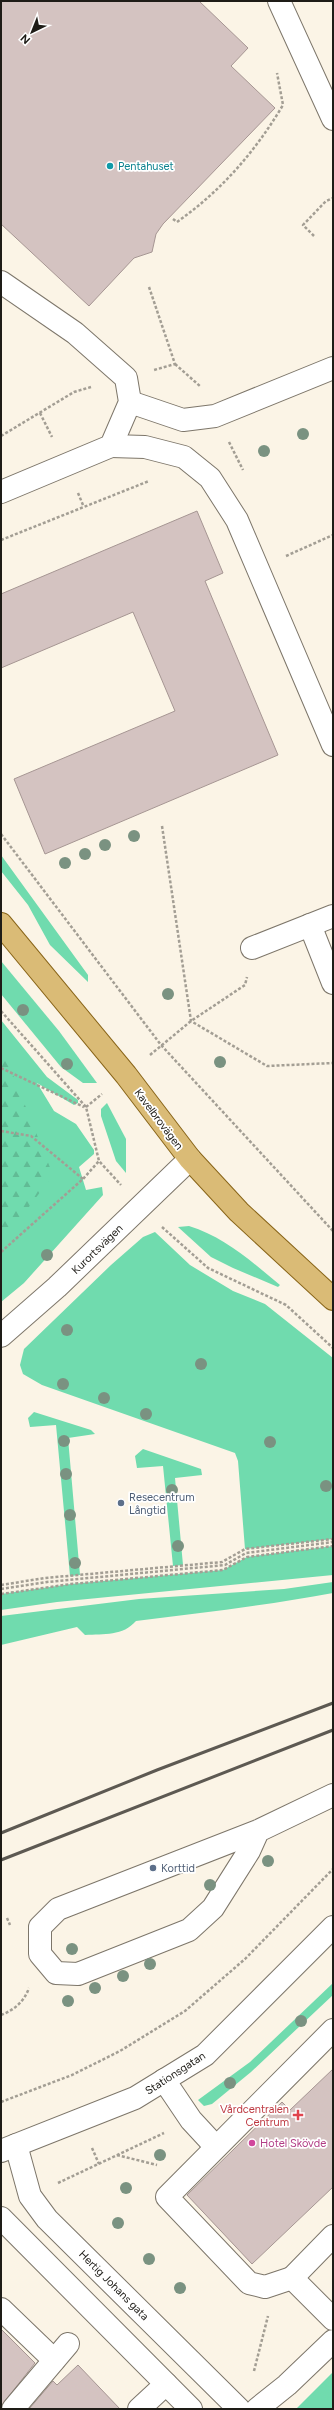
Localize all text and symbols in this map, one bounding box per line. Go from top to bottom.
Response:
north arrow [12,12,52,52]
text: N [18,31,33,47]
place label: Pentahuset [118,160,174,173]
marker: Pentahuset [105,161,115,171]
street label: Kavelbrovägen [132,1086,186,1152]
street label: Kurortsvägen [69,1222,126,1277]
place label: Resecentrum Långtid [129,1491,195,1517]
marker: Resecentrum Långtid [116,1498,126,1508]
place label: Korttid [161,1862,195,1875]
marker: Korttid [148,1863,158,1873]
street label: Stationsgatan [143,2049,208,2098]
place label: Vårdcentralen Centrum [220,2103,289,2129]
marker: Vårdcentralen Centrum [292,2109,304,2121]
place label: Hotel Skövde [260,2137,326,2150]
marker: Hotel Skövde [247,2138,257,2148]
street label: Hertig Johans gata [76,2248,151,2323]

